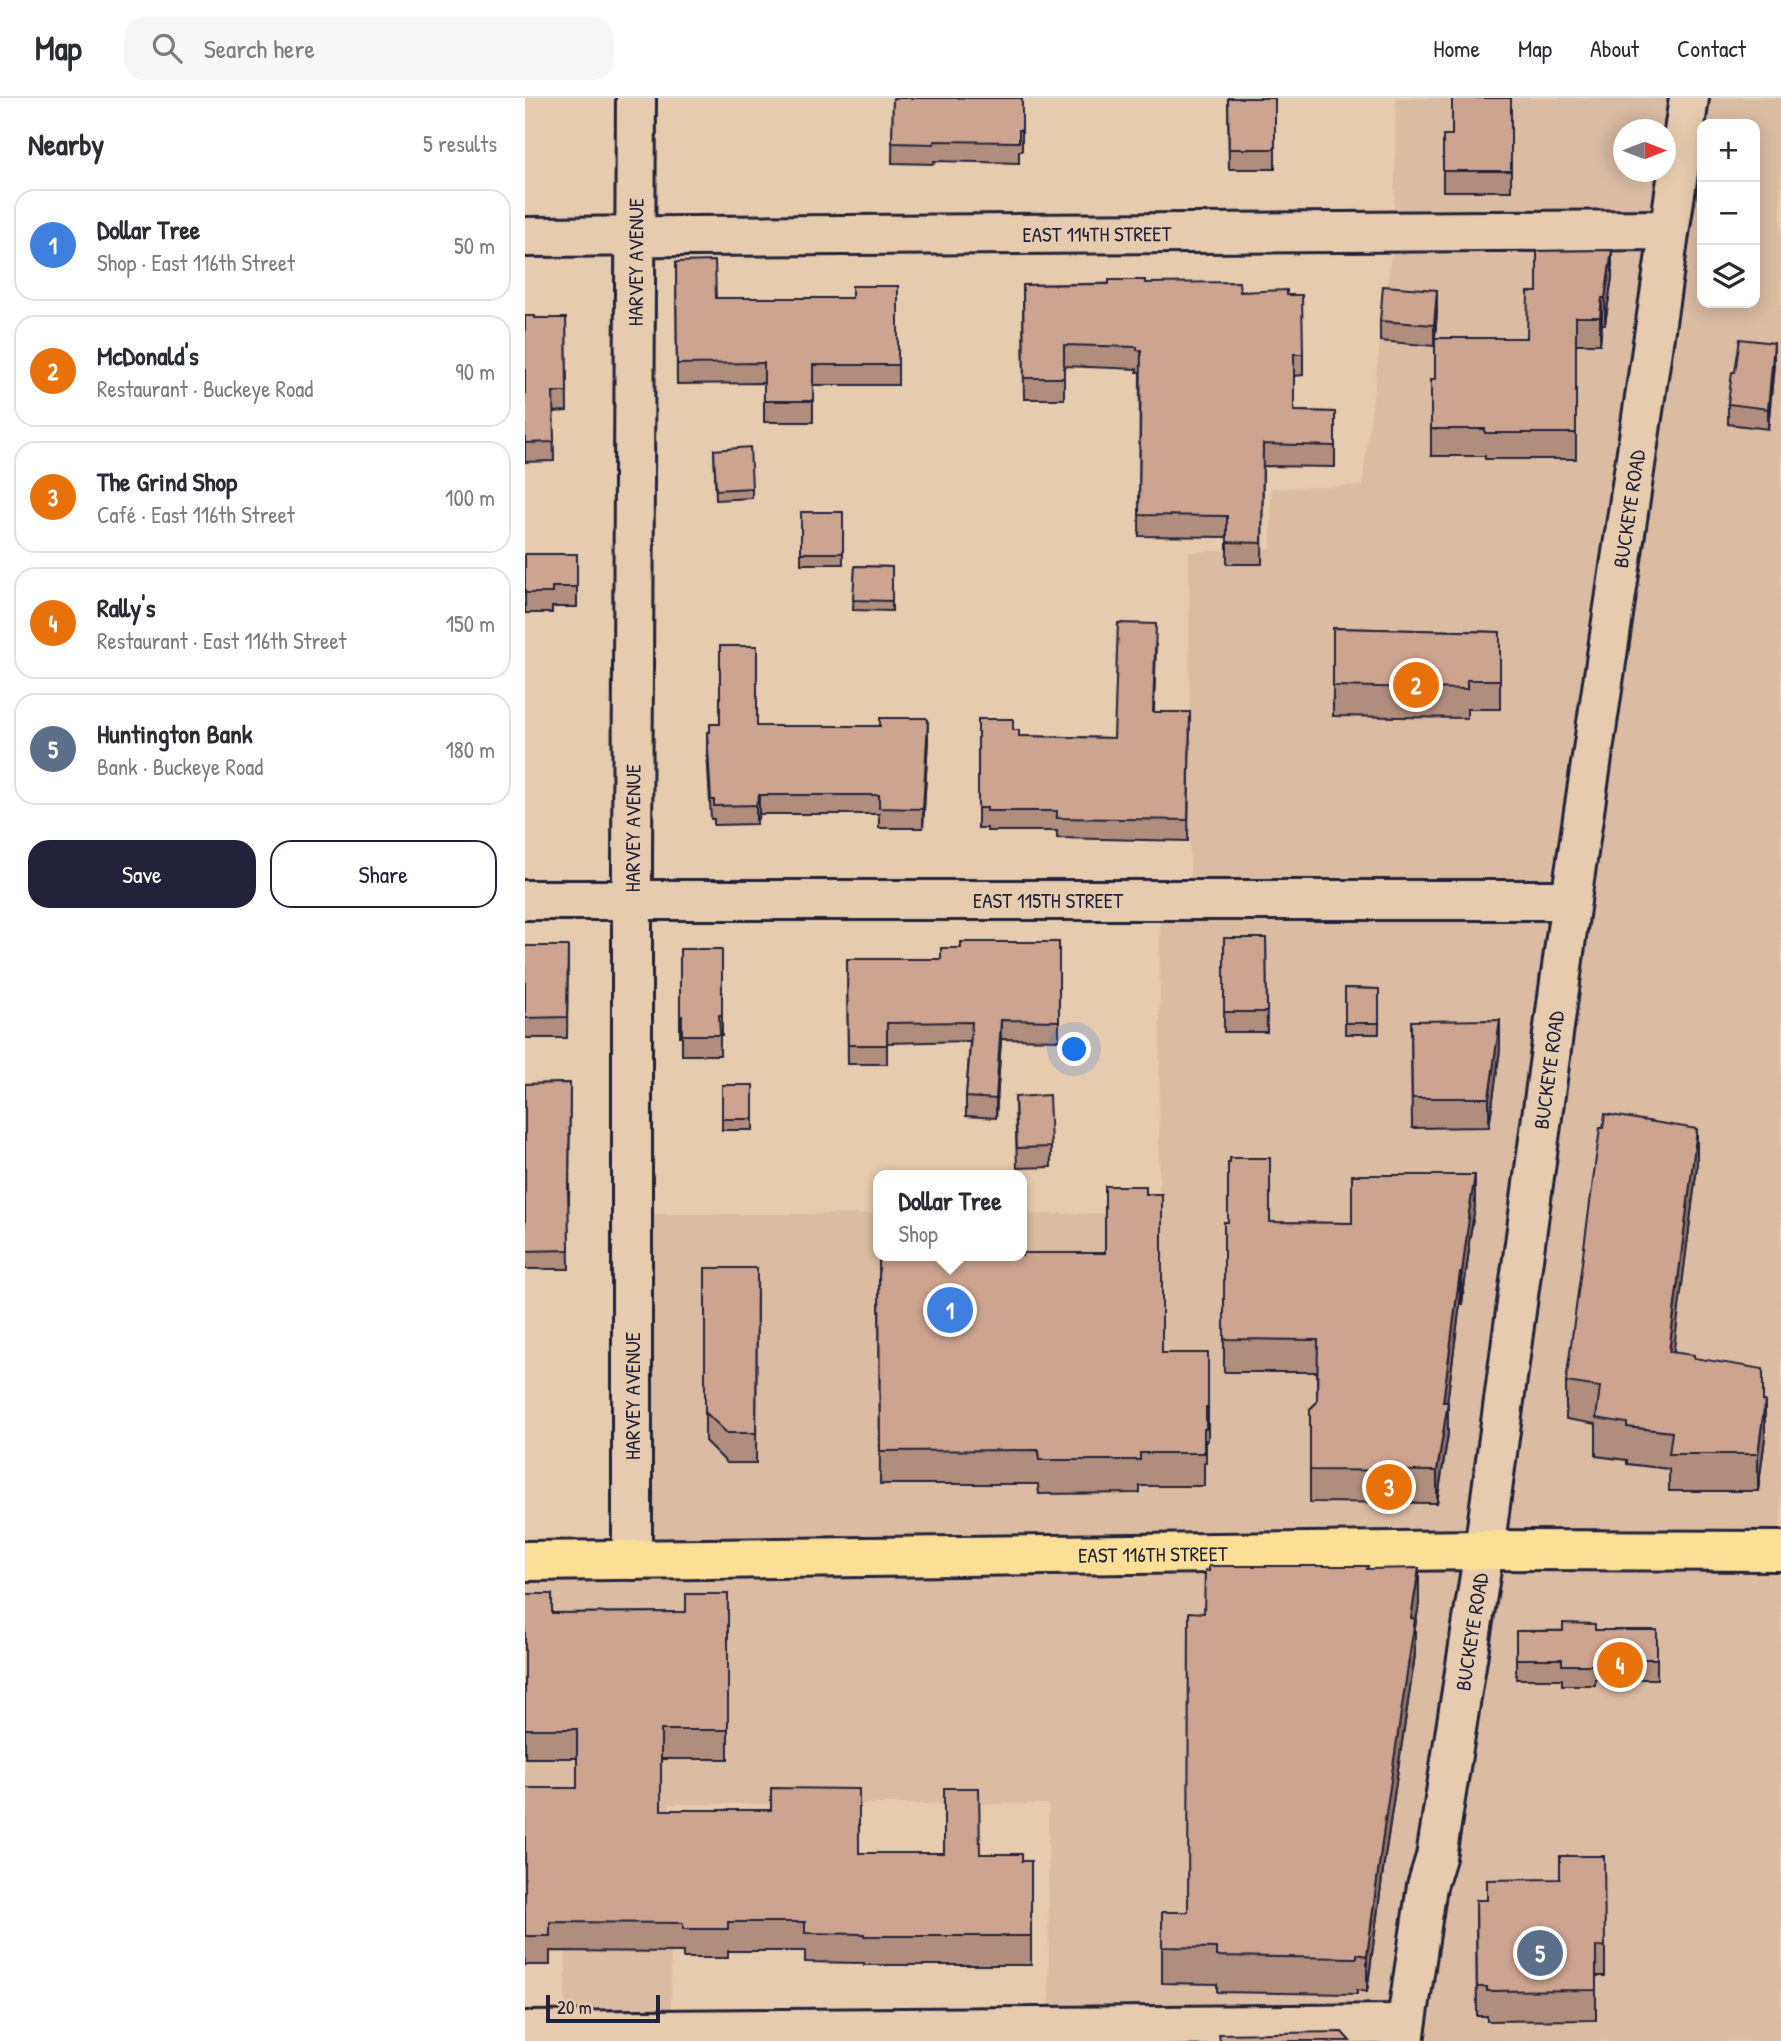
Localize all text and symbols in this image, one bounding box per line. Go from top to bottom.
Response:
search box [124,17,614,80]
text: Map [35,26,82,70]
icon: search [148,29,186,67]
text: Search here [204,31,315,66]
text: Home [1433,32,1480,64]
text: Map [1518,32,1552,64]
text: About [1590,32,1639,64]
text: Contact [1677,32,1746,64]
north arrow [1613,119,1676,182]
map controls [1697,119,1760,308]
button: + [1697,119,1760,182]
text: Nearby [28,124,104,164]
text: 5 results [423,128,497,159]
button: − [1697,182,1760,245]
street label: HARVEY AVENUE [620,198,650,326]
text: Dollar Tree [97,212,200,247]
street label: EAST 114TH STREET [1022,219,1173,248]
text: 1 [49,230,57,261]
text: 50 m [454,230,495,261]
button: layers [1697,245,1760,308]
text: Shop · East 116th Street [97,247,295,278]
text: McDonald's [97,338,199,373]
text: 2 [48,356,58,387]
text: 90 m [455,356,495,387]
text: Restaurant · Buckeye Road [97,373,313,404]
street label: BUCKEYE ROAD [1606,448,1652,570]
text: The Grind Shop [97,464,237,499]
text: 3 [48,482,58,513]
text: 100 m [445,482,495,513]
text: Café · East 116th Street [97,499,295,530]
text: Rally's [97,590,155,625]
text: 4 [49,608,57,639]
text: 150 m [446,608,495,639]
text: Restaurant · East 116th Street [97,625,346,656]
pin: 2 [1393,659,1439,711]
text: Huntington Bank [97,716,252,751]
text: 5 [48,734,58,765]
text: 180 m [445,734,495,765]
text: Bank · Buckeye Road [97,751,263,782]
street label: HARVEY AVENUE [617,764,647,892]
button: Save [28,840,256,908]
button: Share [270,840,497,908]
street label: EAST 115TH STREET [973,886,1124,915]
street label: BUCKEYE ROAD [1526,1009,1570,1131]
your location [1057,1032,1091,1066]
popup [873,1170,1027,1261]
text: Dollar Tree [898,1183,1002,1218]
text: Shop [898,1218,938,1249]
pin: 1 [927,1284,973,1336]
street label: HARVEY AVENUE [618,1332,647,1460]
pin: 3 [1366,1461,1412,1513]
street label: EAST 116TH STREET [1078,1538,1229,1569]
street label: BUCKEYE ROAD [1448,1571,1495,1693]
pin: 4 [1597,1639,1643,1691]
pin: 5 [1517,1927,1563,1979]
scale bar [546,1992,660,2024]
text: 20 m [557,1994,592,2020]

